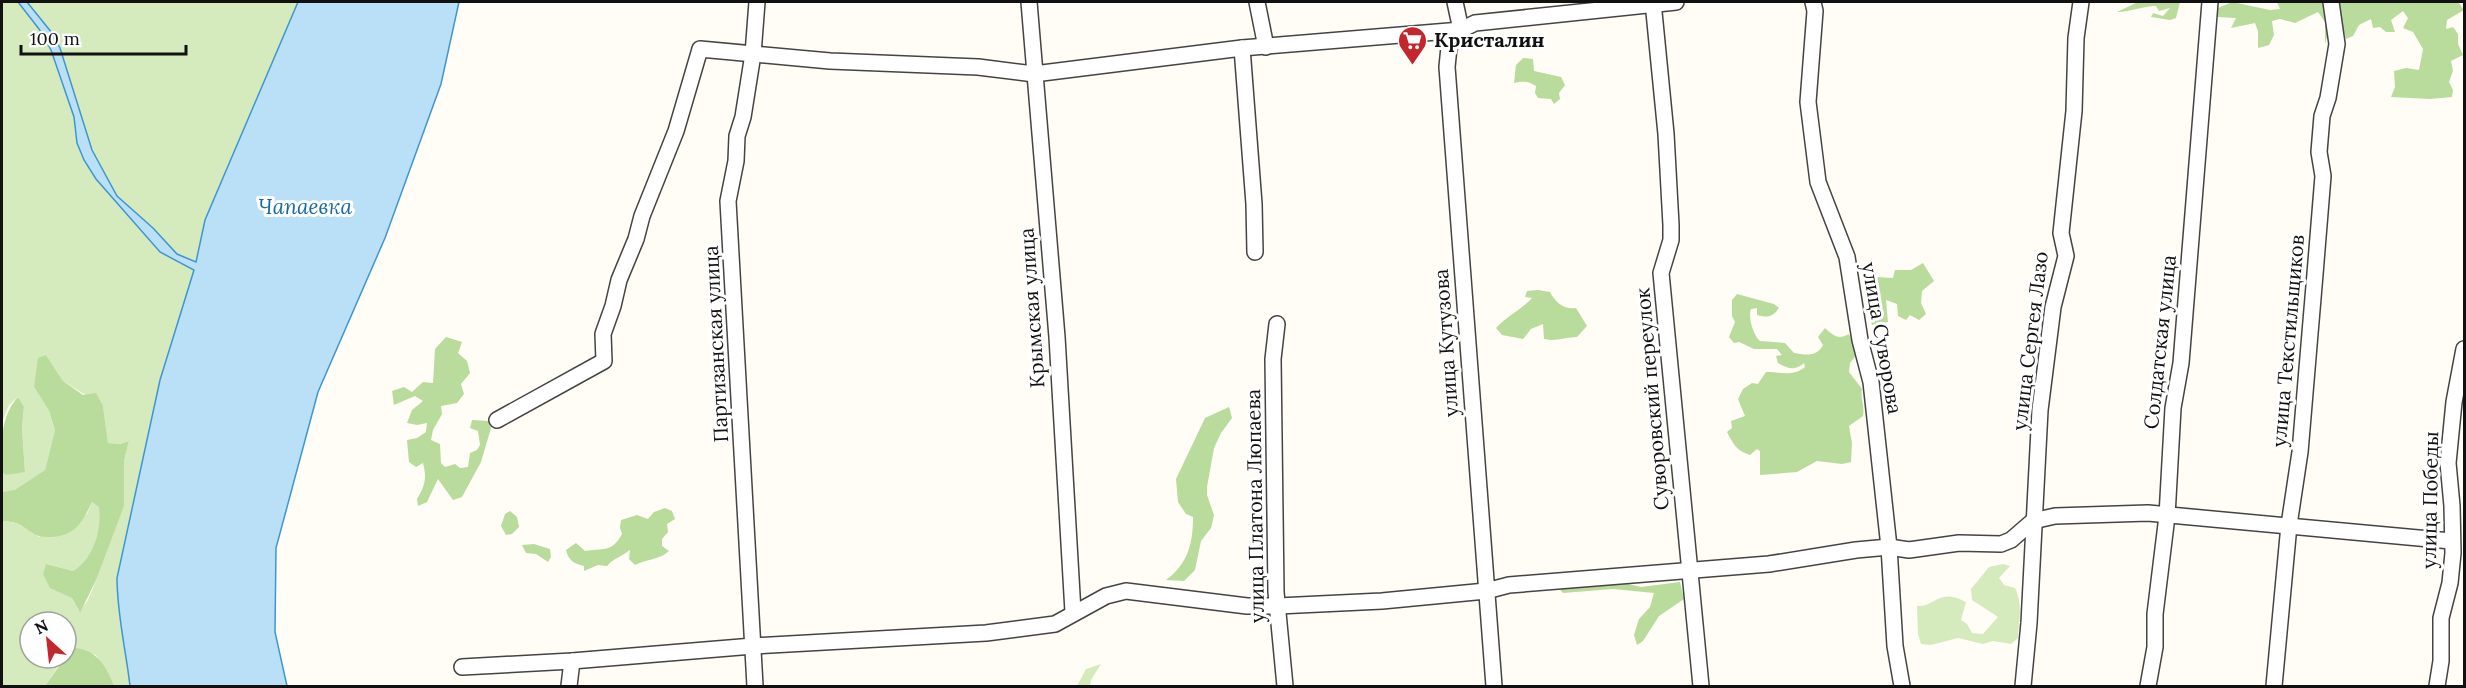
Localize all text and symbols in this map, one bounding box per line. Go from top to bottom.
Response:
scale bar [21,18,186,56]
supermarket icon: Кристалин [1397,24,1429,66]
text: 100 m [30,27,80,50]
place label: Кристалин [1434,27,1545,52]
water label: Чапаевка [258,193,352,220]
street label: Крымская улица [1013,227,1050,389]
street label: улица Текстильщиков [2266,234,2309,448]
street label: Партизанская улица [698,245,733,443]
street label: улица Сергея Лазо [2006,250,2053,432]
street label: Солдатская улица [2138,254,2181,430]
street label: улица Суворова [1857,260,1908,416]
street label: улица Кутузова [1428,268,1463,418]
street label: Суворовский переулок [1629,287,1674,511]
street label: улица Платона Люпаева [1240,389,1269,623]
street label: улица Победы [2416,431,2443,569]
north arrow [18,610,78,670]
text: N [31,615,51,638]

